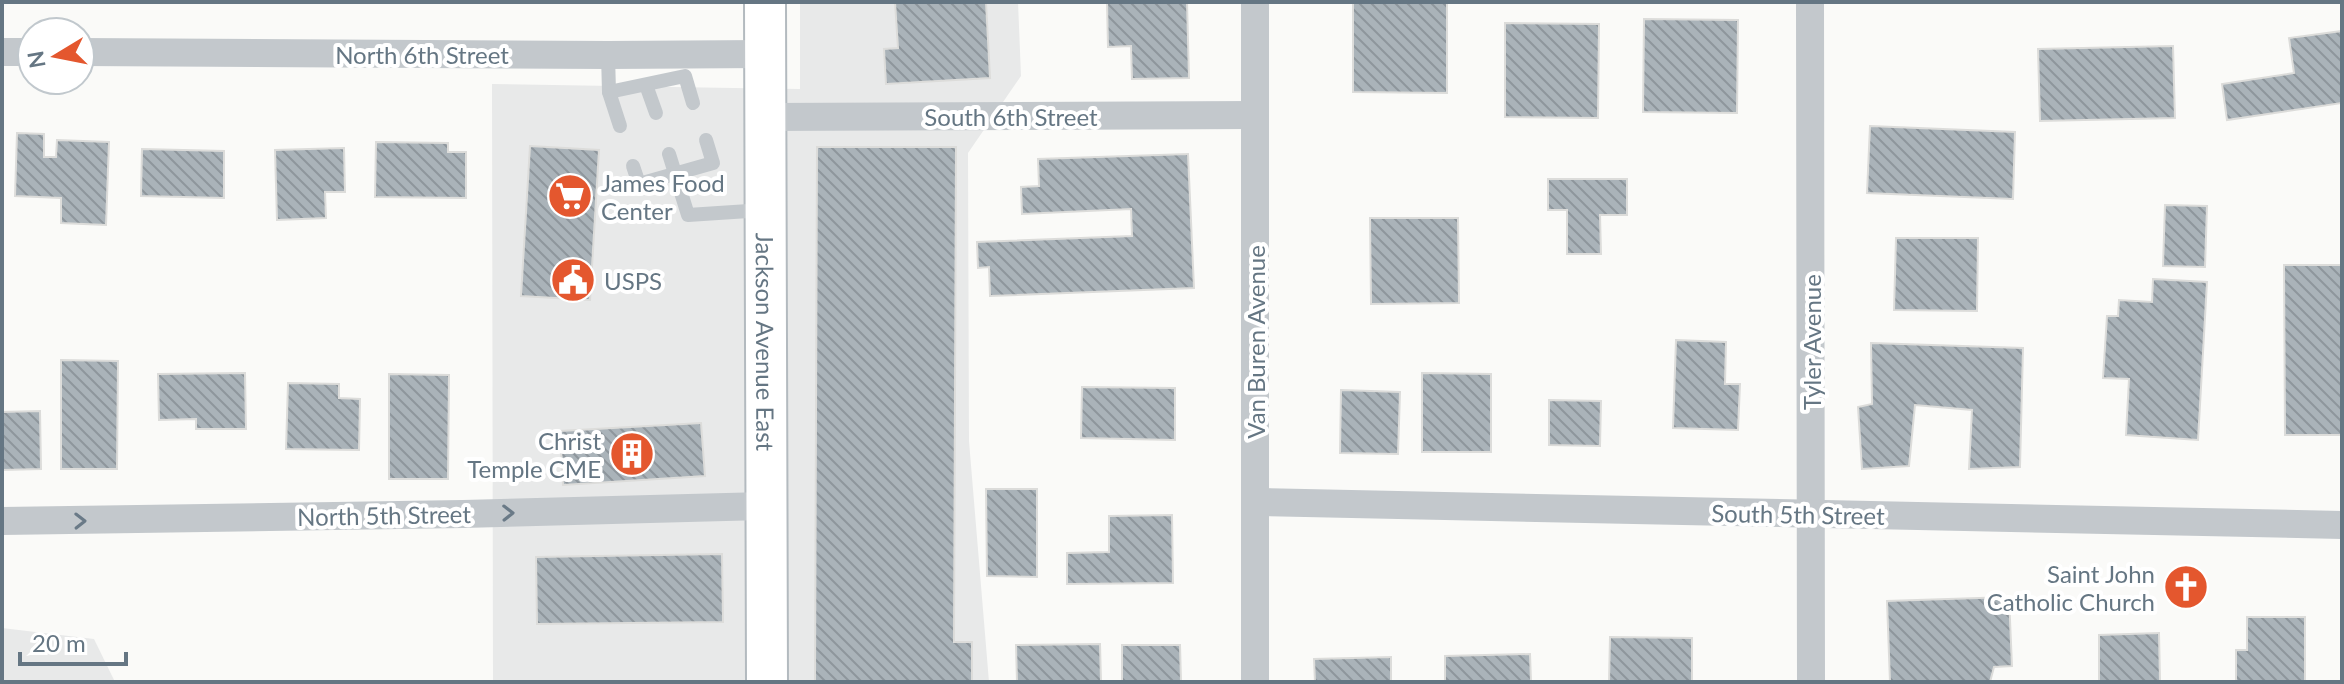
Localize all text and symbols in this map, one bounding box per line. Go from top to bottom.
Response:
north arrow [16,16,96,96]
street label: North 6th Street [335,40,509,69]
text: N [21,49,51,70]
street label: South 6th Street [924,102,1098,131]
place label: James Food Center [601,168,725,225]
supermarket icon: James Food Center [546,172,594,220]
street label: Jackson Avenue East [751,233,781,452]
street label: Van Buren Avenue [1241,245,1270,439]
public building icon: USPS [549,256,597,304]
place label: USPS [604,266,662,295]
street label: Tyler Avenue [1797,274,1826,410]
place label: Christ Temple CME [467,426,601,483]
building icon: Christ Temple CME [608,430,656,478]
street label: South 5th Street [1711,498,1885,530]
street label: North 5th Street [297,499,471,531]
one-way arrow [502,504,515,522]
one-way arrow [74,512,87,530]
place label: Saint John Catholic Church [1987,559,2155,616]
church icon: Saint John Catholic Church [2162,563,2210,611]
scale bar [20,616,126,666]
text: 20 m [32,628,86,657]

